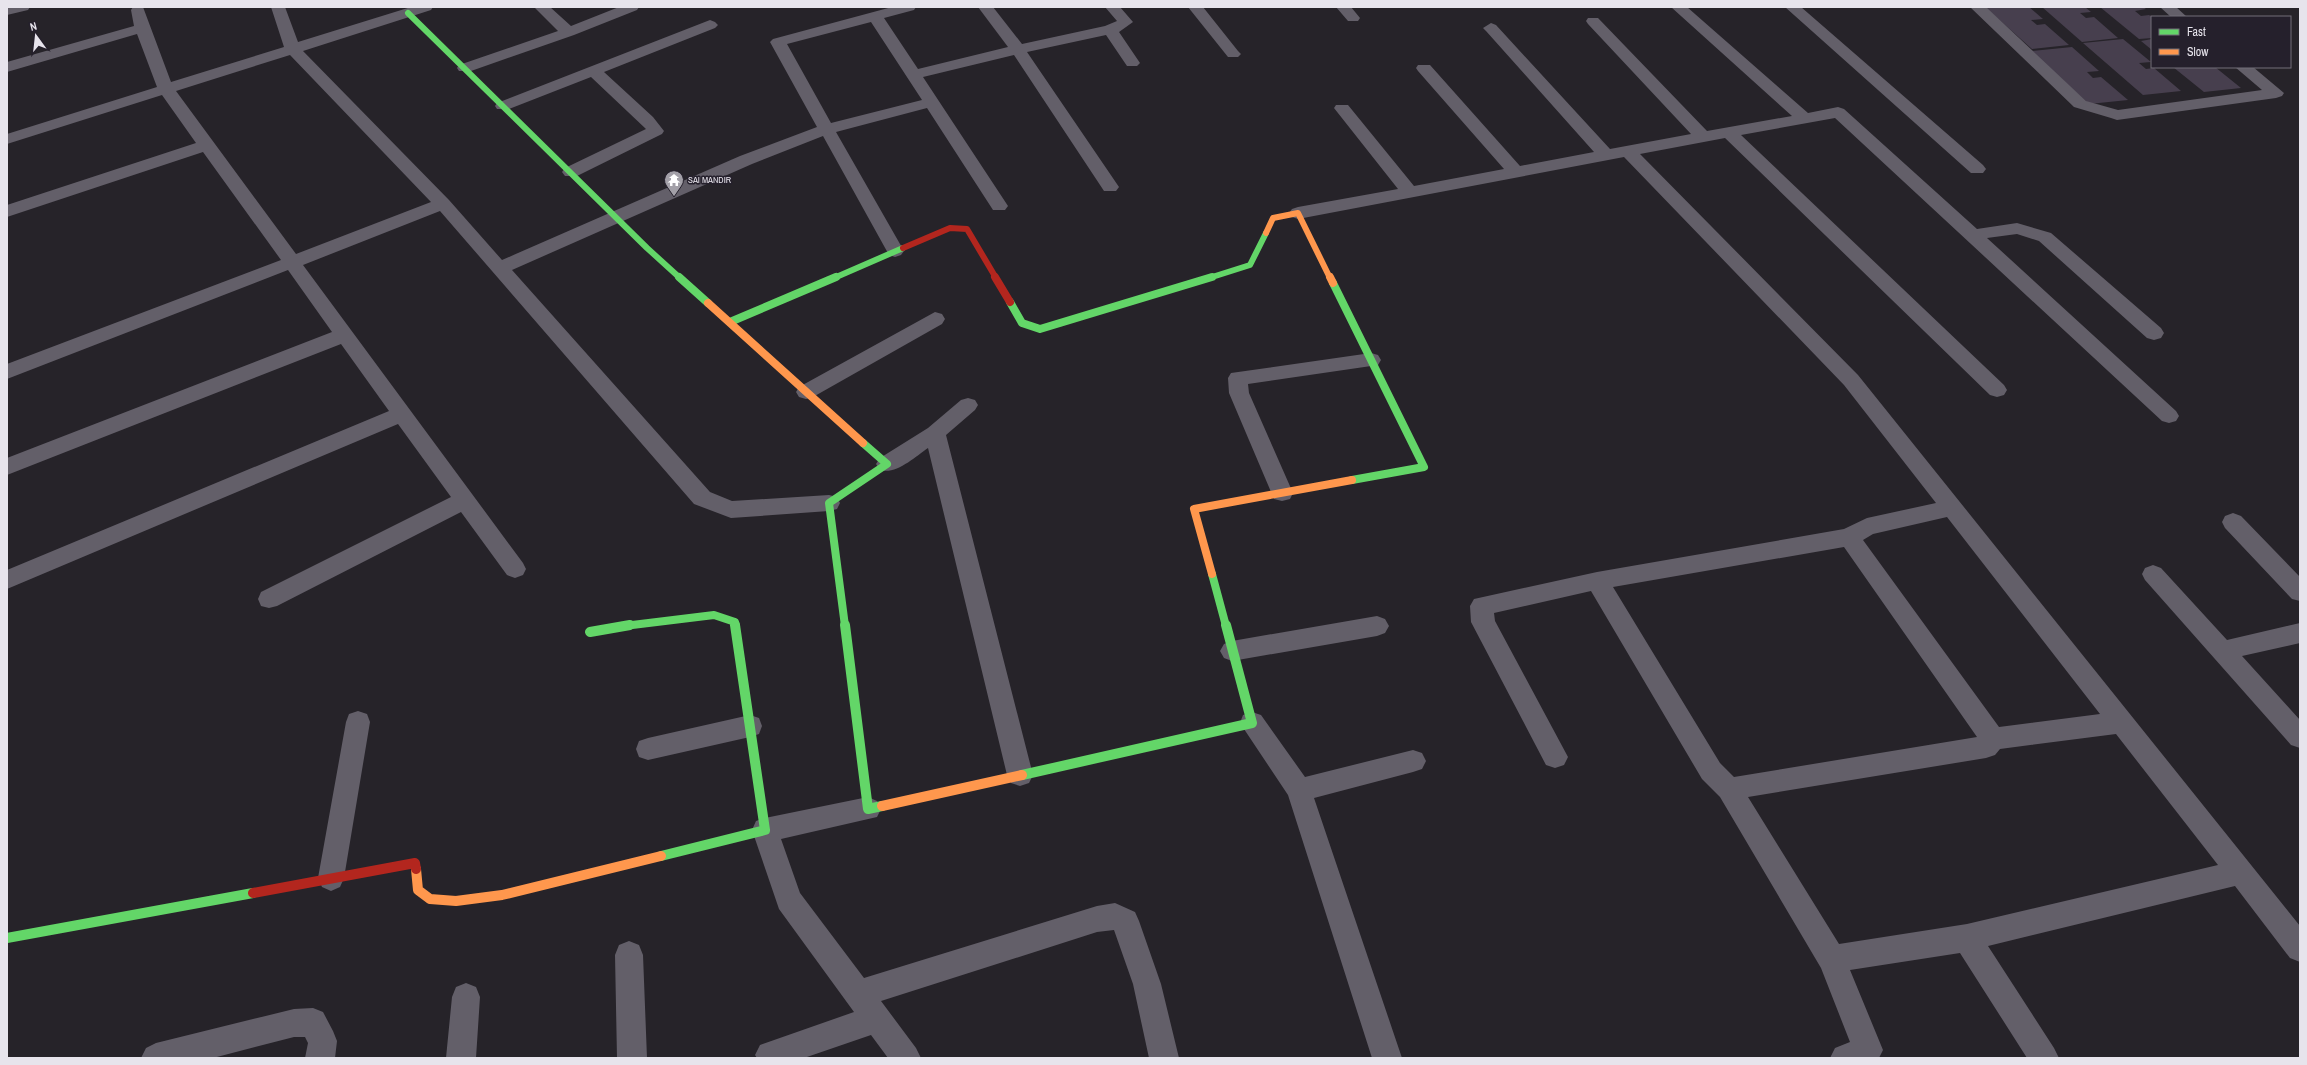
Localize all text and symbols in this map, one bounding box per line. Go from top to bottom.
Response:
north arrow [16,16,56,56]
legend [2151,16,2291,68]
text: N [28,19,38,34]
text: Fast [2187,24,2206,40]
text: Slow [2187,44,2209,60]
temple icon: SAI MANDIR [663,169,685,197]
place label: SAI MANDIR [688,174,732,186]

